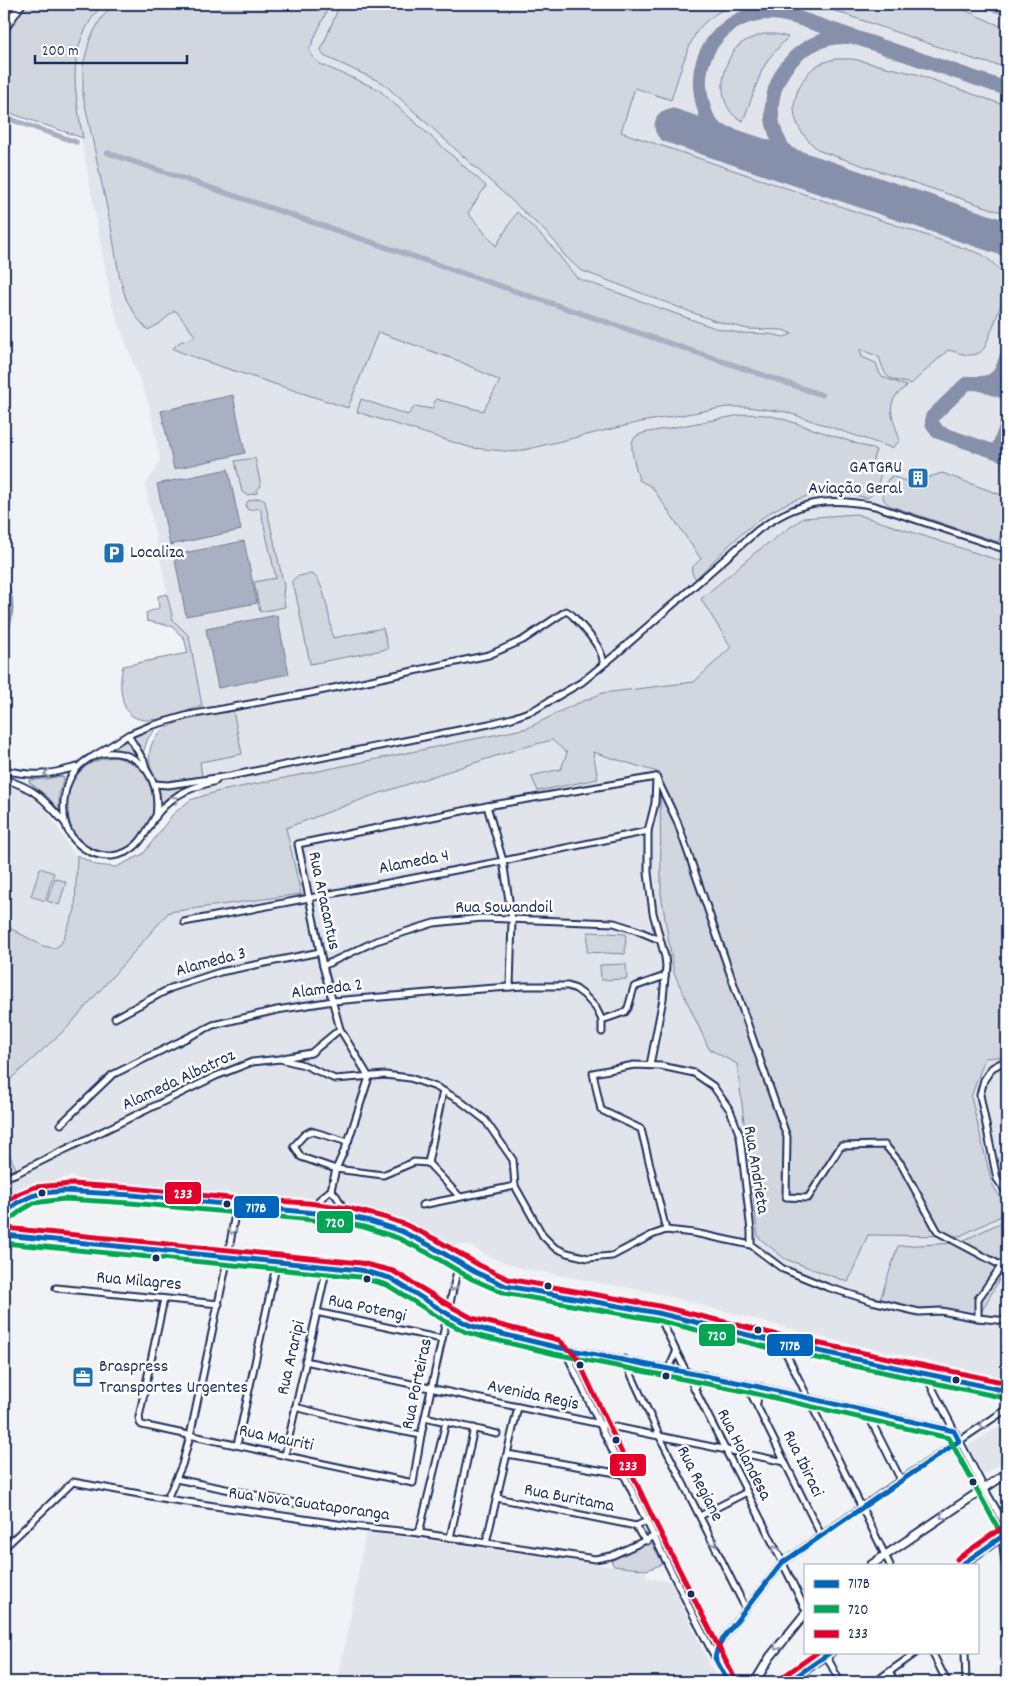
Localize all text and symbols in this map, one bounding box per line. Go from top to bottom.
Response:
scale bar [35,32,188,64]
text: 200 m [42,41,79,63]
place label: GATGRU Aviação Geral [808,456,903,502]
building icon: GATGRU Aviação Geral [906,466,930,490]
parking icon: Localiza [102,541,126,565]
place label: Localiza [130,541,184,566]
one-way arrow [43,768,51,779]
one-way arrow [169,796,178,804]
street label: Alameda 4 [377,844,451,882]
street label: Rua Aracantus [300,849,346,953]
street label: Rua Sowandoil [455,896,553,921]
street label: Alameda 3 [173,942,249,984]
street label: Alameda 2 [290,973,364,1007]
street label: Alameda Albatroz [118,1044,240,1118]
street label: Rua Andrieta [736,1124,774,1216]
line badge: 233 [164,1181,202,1205]
text: 233 [174,1185,192,1205]
unlabelled marker [37,1188,47,1198]
line badge: 717B [233,1195,280,1219]
unlabelled marker [222,1199,232,1209]
text: 717B [246,1199,267,1219]
line badge: 720 [316,1210,354,1234]
text: 720 [325,1214,345,1234]
one-way arrow [228,1227,238,1236]
unlabelled marker [151,1253,161,1263]
street label: Rua Milagres [95,1266,183,1298]
unlabelled marker [362,1274,372,1284]
unlabelled marker [543,1281,553,1291]
one-way arrow [448,1284,459,1293]
street label: Rua Potengi [326,1289,408,1329]
street label: Rua Araripi [271,1318,313,1398]
line badge: 720 [698,1323,736,1347]
unlabelled marker [753,1325,763,1335]
text: 720 [707,1327,727,1347]
line badge: 717B [766,1333,814,1357]
street label: Rua Porteiras [396,1336,440,1432]
text: 717B [780,1337,801,1357]
place label: Braspress Transportes Urgentes [99,1355,248,1401]
unlabelled marker [575,1360,585,1370]
office icon: Braspress Transportes Urgentes [71,1365,95,1389]
unlabelled marker [661,1371,671,1381]
street label: Avenida Regis [485,1374,581,1418]
unlabelled marker [951,1375,961,1385]
street label: Rua Holandesa [709,1405,777,1506]
street label: Rua Mauriti [236,1419,316,1459]
one-way arrow [980,1419,989,1428]
street label: Rua Ibiraci [775,1426,829,1502]
unlabelled marker [611,1435,621,1445]
street label: Rua Regiane [669,1442,729,1526]
line badge: 233 [609,1453,647,1477]
text: 233 [619,1457,637,1477]
unlabelled marker [968,1477,978,1487]
street label: Rua Buritama [522,1478,617,1520]
street label: Rua Nova Guataporanga [227,1481,392,1529]
one-way arrow [940,1509,949,1519]
one-way arrow [707,1538,718,1547]
one-way arrow [771,1545,782,1554]
legend [804,1564,978,1654]
text: 717B [848,1574,870,1596]
unlabelled marker [686,1589,696,1599]
text: 720 [848,1600,868,1622]
text: 233 [848,1624,868,1646]
one-way arrow [774,1641,783,1650]

